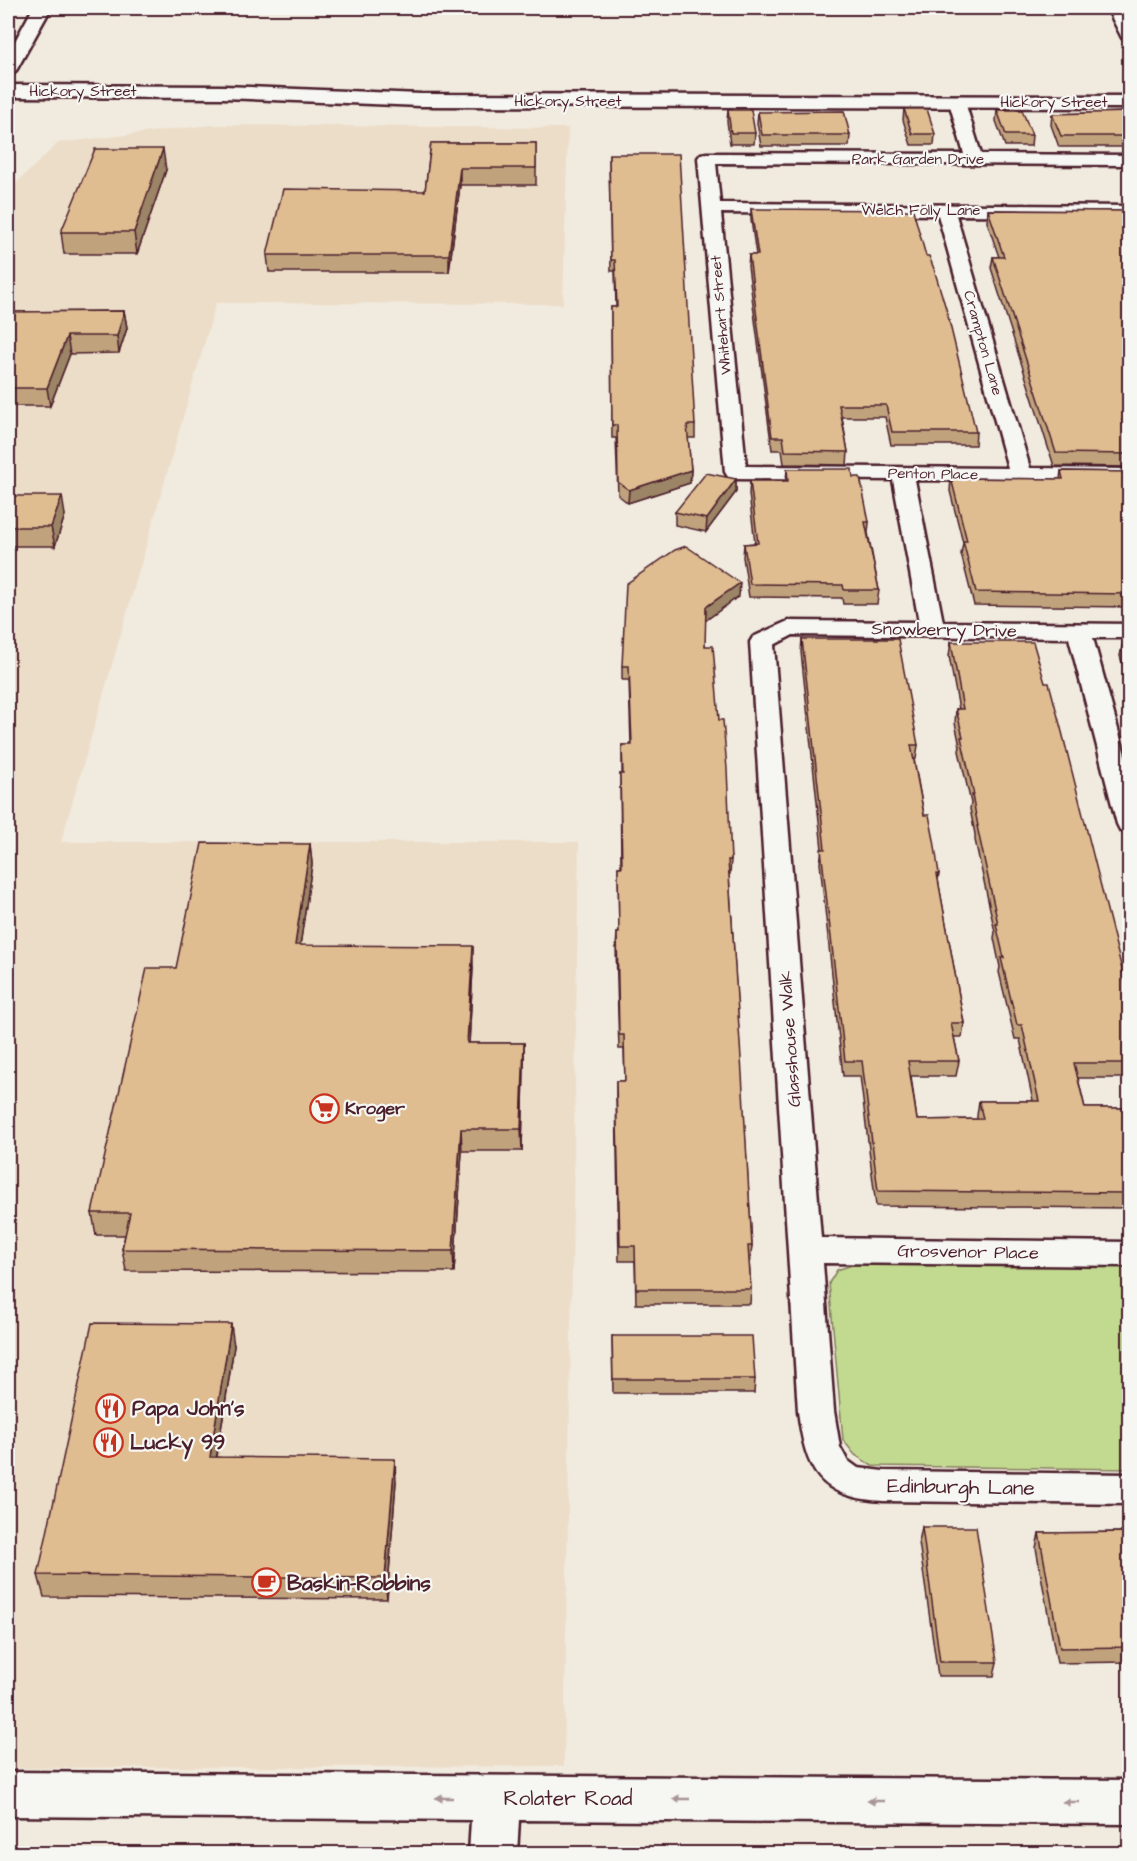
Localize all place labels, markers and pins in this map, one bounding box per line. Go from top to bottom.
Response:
supermarket icon: Kroger [308,1092,340,1124]
place label: Kroger [345,1096,405,1122]
restaurant icon: Papa John's [95,1392,127,1424]
place label: Papa John's [132,1394,245,1424]
restaurant icon: Lucky 99 [93,1426,125,1458]
place label: Lucky 99 [130,1428,225,1460]
cafe icon: Baskin-Robbins [250,1567,282,1599]
place label: Baskin-Robbins [287,1569,431,1598]

